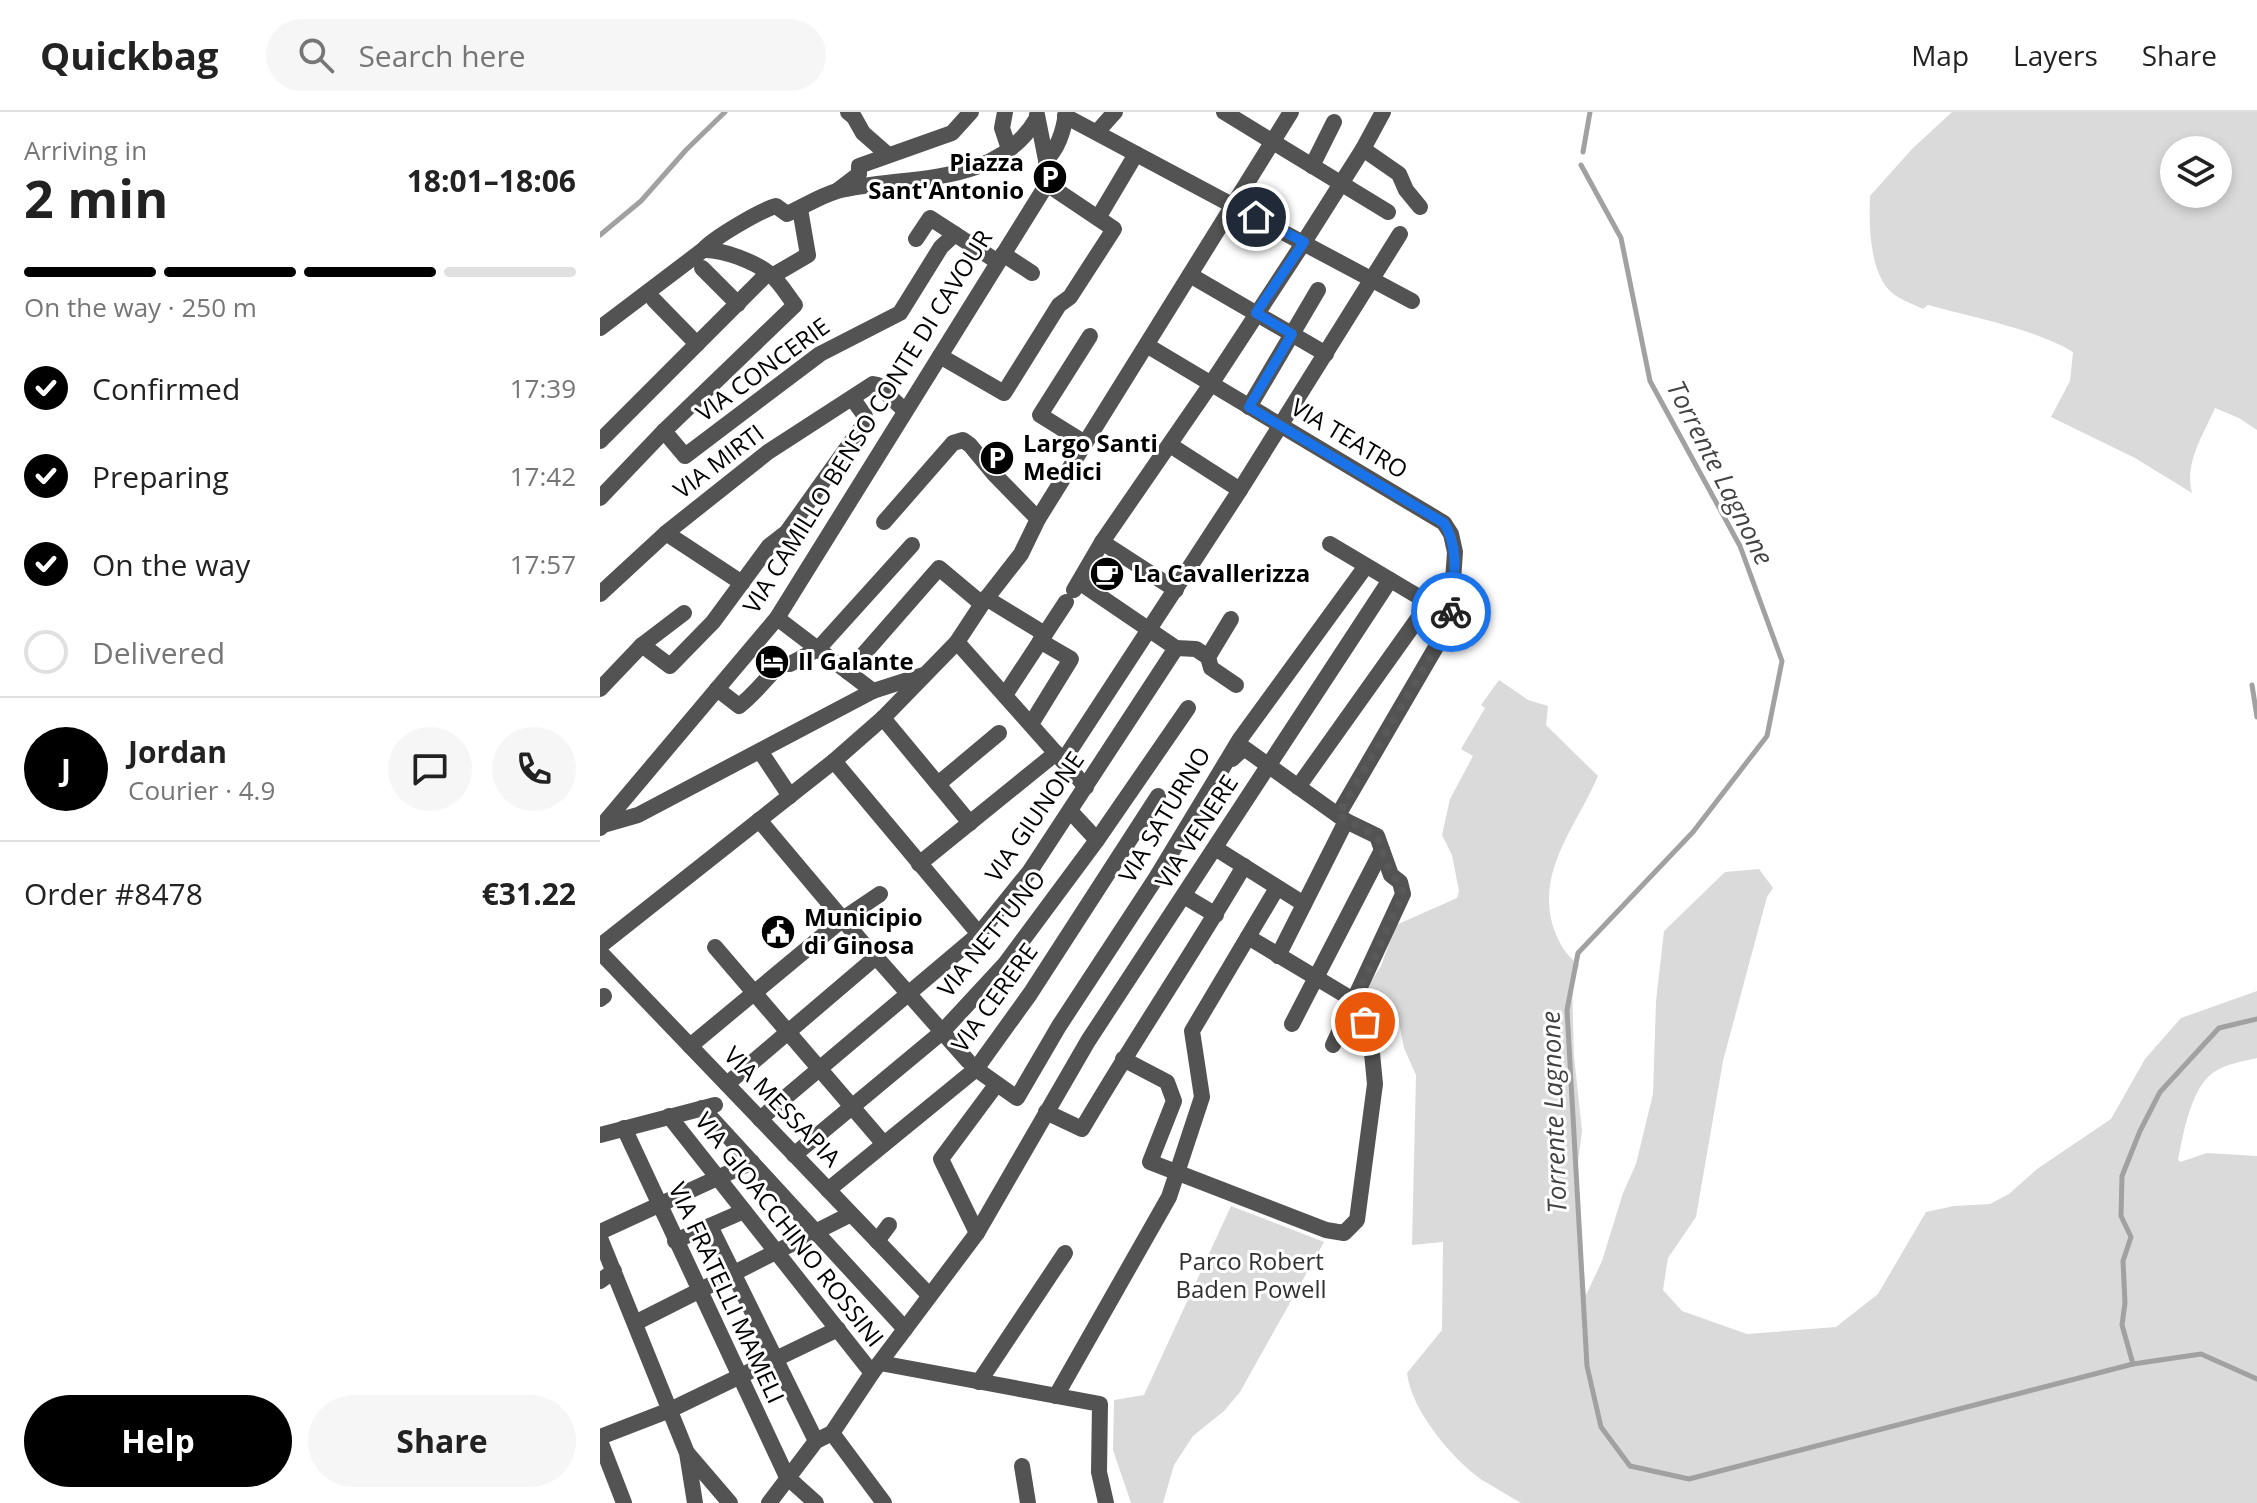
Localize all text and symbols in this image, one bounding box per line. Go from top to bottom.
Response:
search box [266,19,826,91]
text: Quickbag [40,29,218,81]
icon: search [294,33,338,77]
text: Search here [358,35,526,76]
text: Map [1911,36,1969,74]
text: Layers [2013,36,2098,74]
text: Share [2142,36,2217,74]
text: Arriving in [24,132,147,168]
map controls [2160,136,2232,208]
button: layers [2160,136,2232,208]
place label: Piazza Sant'Antonio [868,145,1024,206]
parking icon: Piazza Sant'Antonio [1031,158,1069,196]
text: 18:01–18:06 [407,160,576,201]
text: 2 min [24,162,168,233]
pin [1222,183,1290,251]
icon: home [1234,195,1278,239]
street label: VIA CAMILLO BENSO CONTE DI CAVOUR [734,223,999,619]
text: On the way · 250 m [24,289,257,325]
street label: VIA CONCERIE [689,309,836,428]
icon: check [24,366,68,410]
text: Confirmed [92,368,240,409]
text: 17:39 [510,370,576,406]
water label: Torrente Lagnone [1659,374,1783,571]
street label: VIA TEATRO [1285,390,1414,486]
street label: VIA MIRTI [666,416,770,506]
place label: Largo Santi Medici [1023,426,1158,487]
parking icon: Largo Santi Medici [978,439,1016,477]
icon: check [24,454,68,498]
text: Preparing [92,456,229,497]
text: 17:42 [510,458,576,494]
icon: check [24,542,68,586]
text: On the way [92,544,250,585]
text: 17:57 [510,546,576,582]
cafe icon: La Cavallerizza [1088,555,1126,593]
place label: La Cavallerizza [1133,556,1310,589]
courier [1411,572,1491,652]
icon: bike [1429,590,1473,634]
text: Delivered [92,632,225,673]
hotel icon: Il Galante [753,643,791,681]
place label: Il Galante [798,644,914,677]
button: chat [388,727,472,811]
button: phone [492,727,576,811]
text: Jordan [128,731,227,772]
street label: VIA SATURNO [1110,740,1217,888]
street label: VIA GIUNONE [977,744,1091,888]
text: J [61,749,71,790]
street label: VIA VENERE [1147,768,1245,895]
text: Courier · 4.9 [128,772,275,808]
street label: VIA NETTUNO [929,863,1052,1003]
text: Order #8478 [24,873,203,914]
text: €31.22 [482,873,576,914]
place label: Municipio di Ginosa [804,900,923,961]
public building icon: Municipio di Ginosa [759,913,797,951]
street label: VIA CERERE [943,936,1045,1058]
pin [1331,988,1399,1056]
icon: bag [1343,1000,1387,1044]
water label: Torrente Lagnone [1531,1010,1575,1214]
street label: VIA MESSAPIA [717,1039,849,1174]
street label: VIA GIOACCHINO ROSSINI [688,1105,892,1353]
street label: VIA FRATELLI MAMELI [662,1177,793,1408]
park label: Parco Robert Baden Powell [1175,1244,1327,1305]
button: Help [24,1395,292,1487]
button: Share [308,1395,576,1487]

